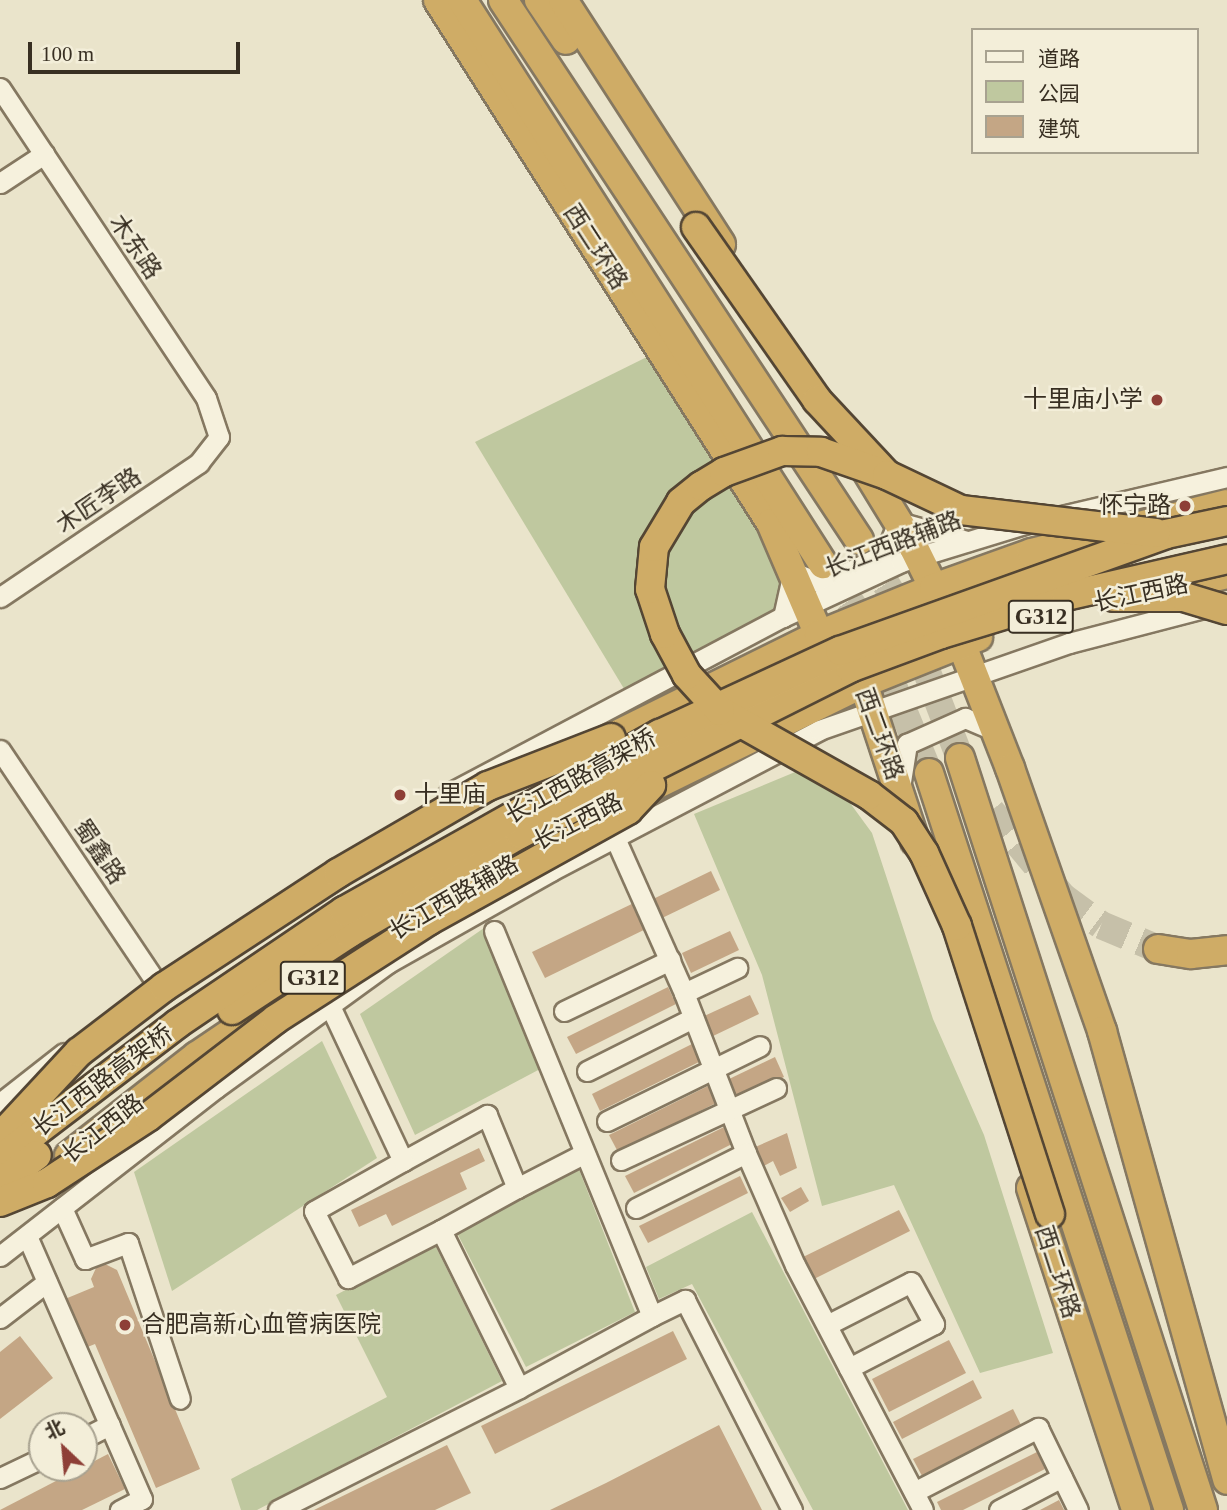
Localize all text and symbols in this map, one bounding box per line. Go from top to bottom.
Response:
scale bar [32,28,243,72]
legend [972,28,1199,154]
text: 100 m [41,42,94,66]
text: 道路 [1038,47,1080,71]
text: 公园 [1038,82,1080,106]
text: 建筑 [1038,117,1080,141]
street label: 西二环路 [557,199,633,295]
street label: 木东路 [103,209,167,285]
place label: 十里庙小学 [1023,386,1143,414]
marker: 十里庙小学 [1149,392,1165,408]
street label: 木匠李路 [51,462,147,540]
place label: 怀宁路 [1099,492,1171,520]
marker: 怀宁路 [1177,498,1193,514]
street label: 长江西路辅路 [821,506,965,584]
street label: 长江西路 [1091,570,1191,618]
road number: G312 [1008,597,1074,636]
street label: 西二环路 [849,684,909,784]
street label: 长江西路高架桥 [501,724,661,830]
place label: 十里庙 [414,781,486,809]
marker: 十里庙 [392,787,408,803]
street label: 长江西路 [529,787,627,857]
street label: 蜀鑫路 [67,814,131,890]
street label: 长江西路辅路 [384,850,524,946]
road number: G312 [280,959,346,998]
street label: 长江西路高架桥 [27,1019,179,1143]
street label: 长江西路 [56,1088,150,1170]
street label: 西二环路 [1028,1222,1086,1322]
place label: 合肥高新心血管病医院 [141,1311,381,1339]
marker: 合肥高新心血管病医院 [115,1315,135,1335]
north arrow [28,1412,98,1482]
text: 北 [41,1416,68,1443]

